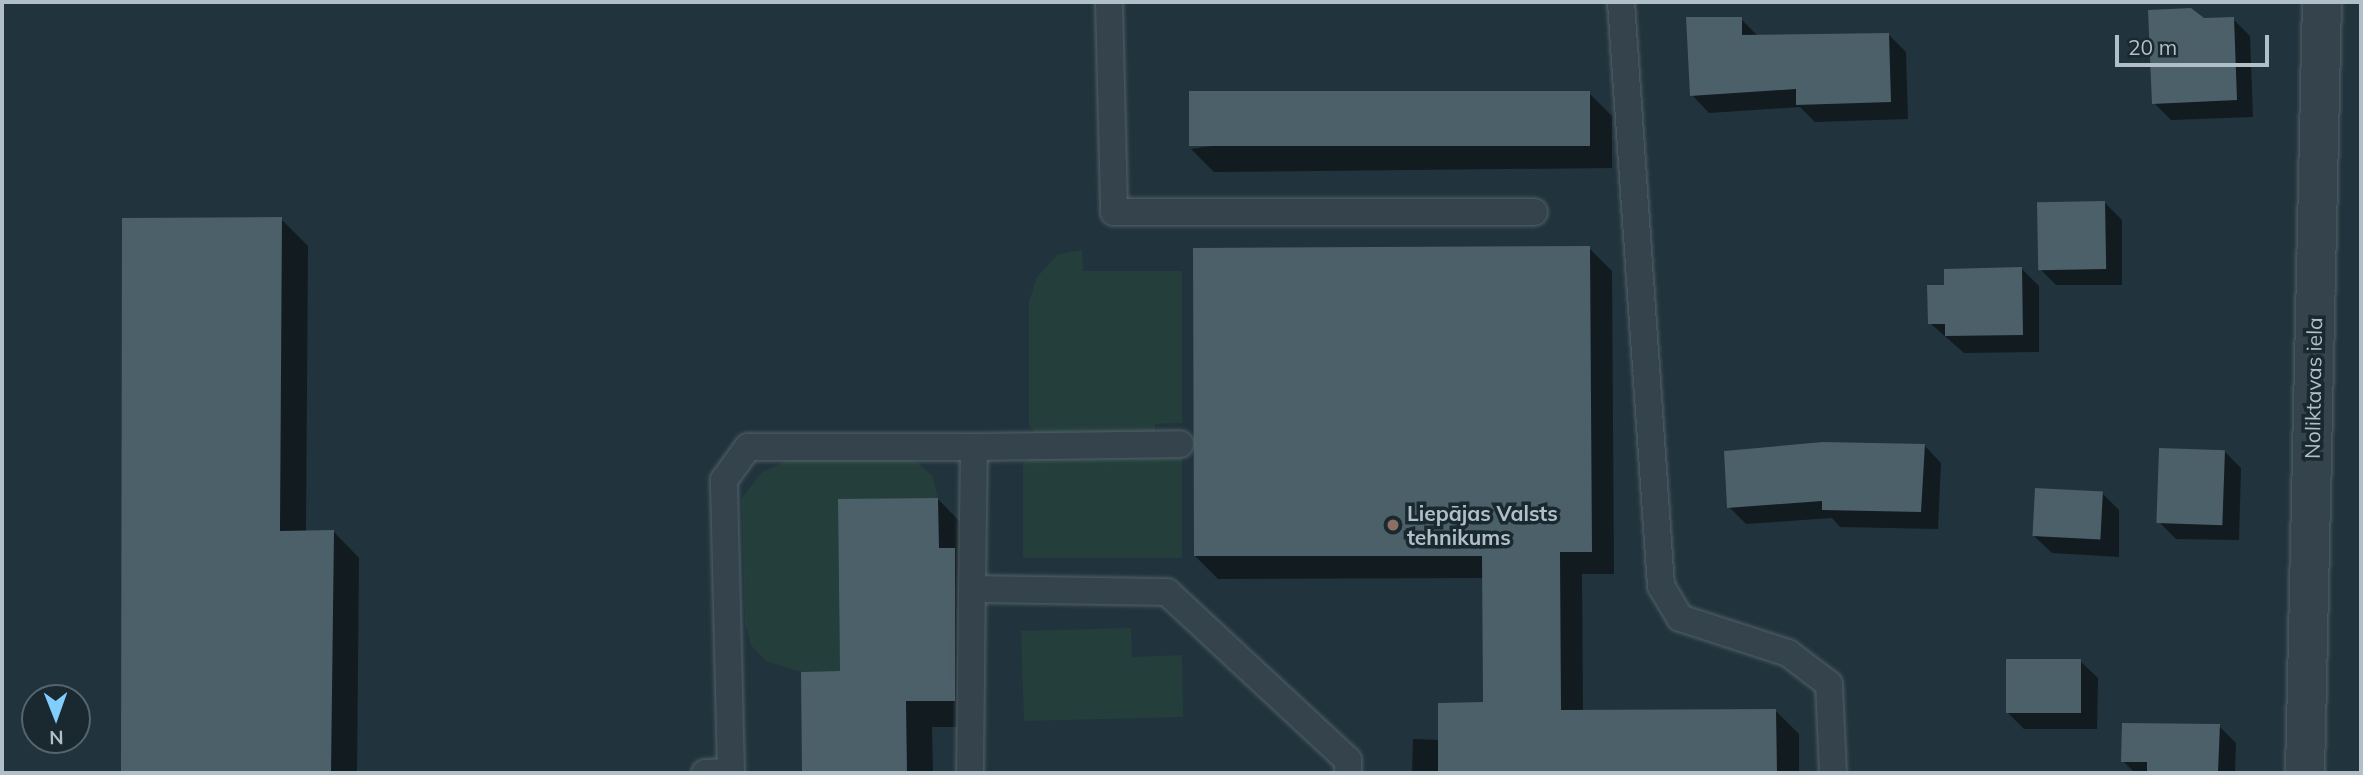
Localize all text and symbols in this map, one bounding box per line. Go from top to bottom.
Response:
scale bar [2118,21,2272,65]
text: 20 m [2128,34,2177,60]
street label: Noliktavas iela [2299,317,2327,459]
place label: Liepājas Valsts tehnikums [1407,500,1558,550]
marker: Liepājas Valsts tehnikums [1385,517,1401,533]
north arrow [21,684,91,754]
text: N [49,726,64,750]

